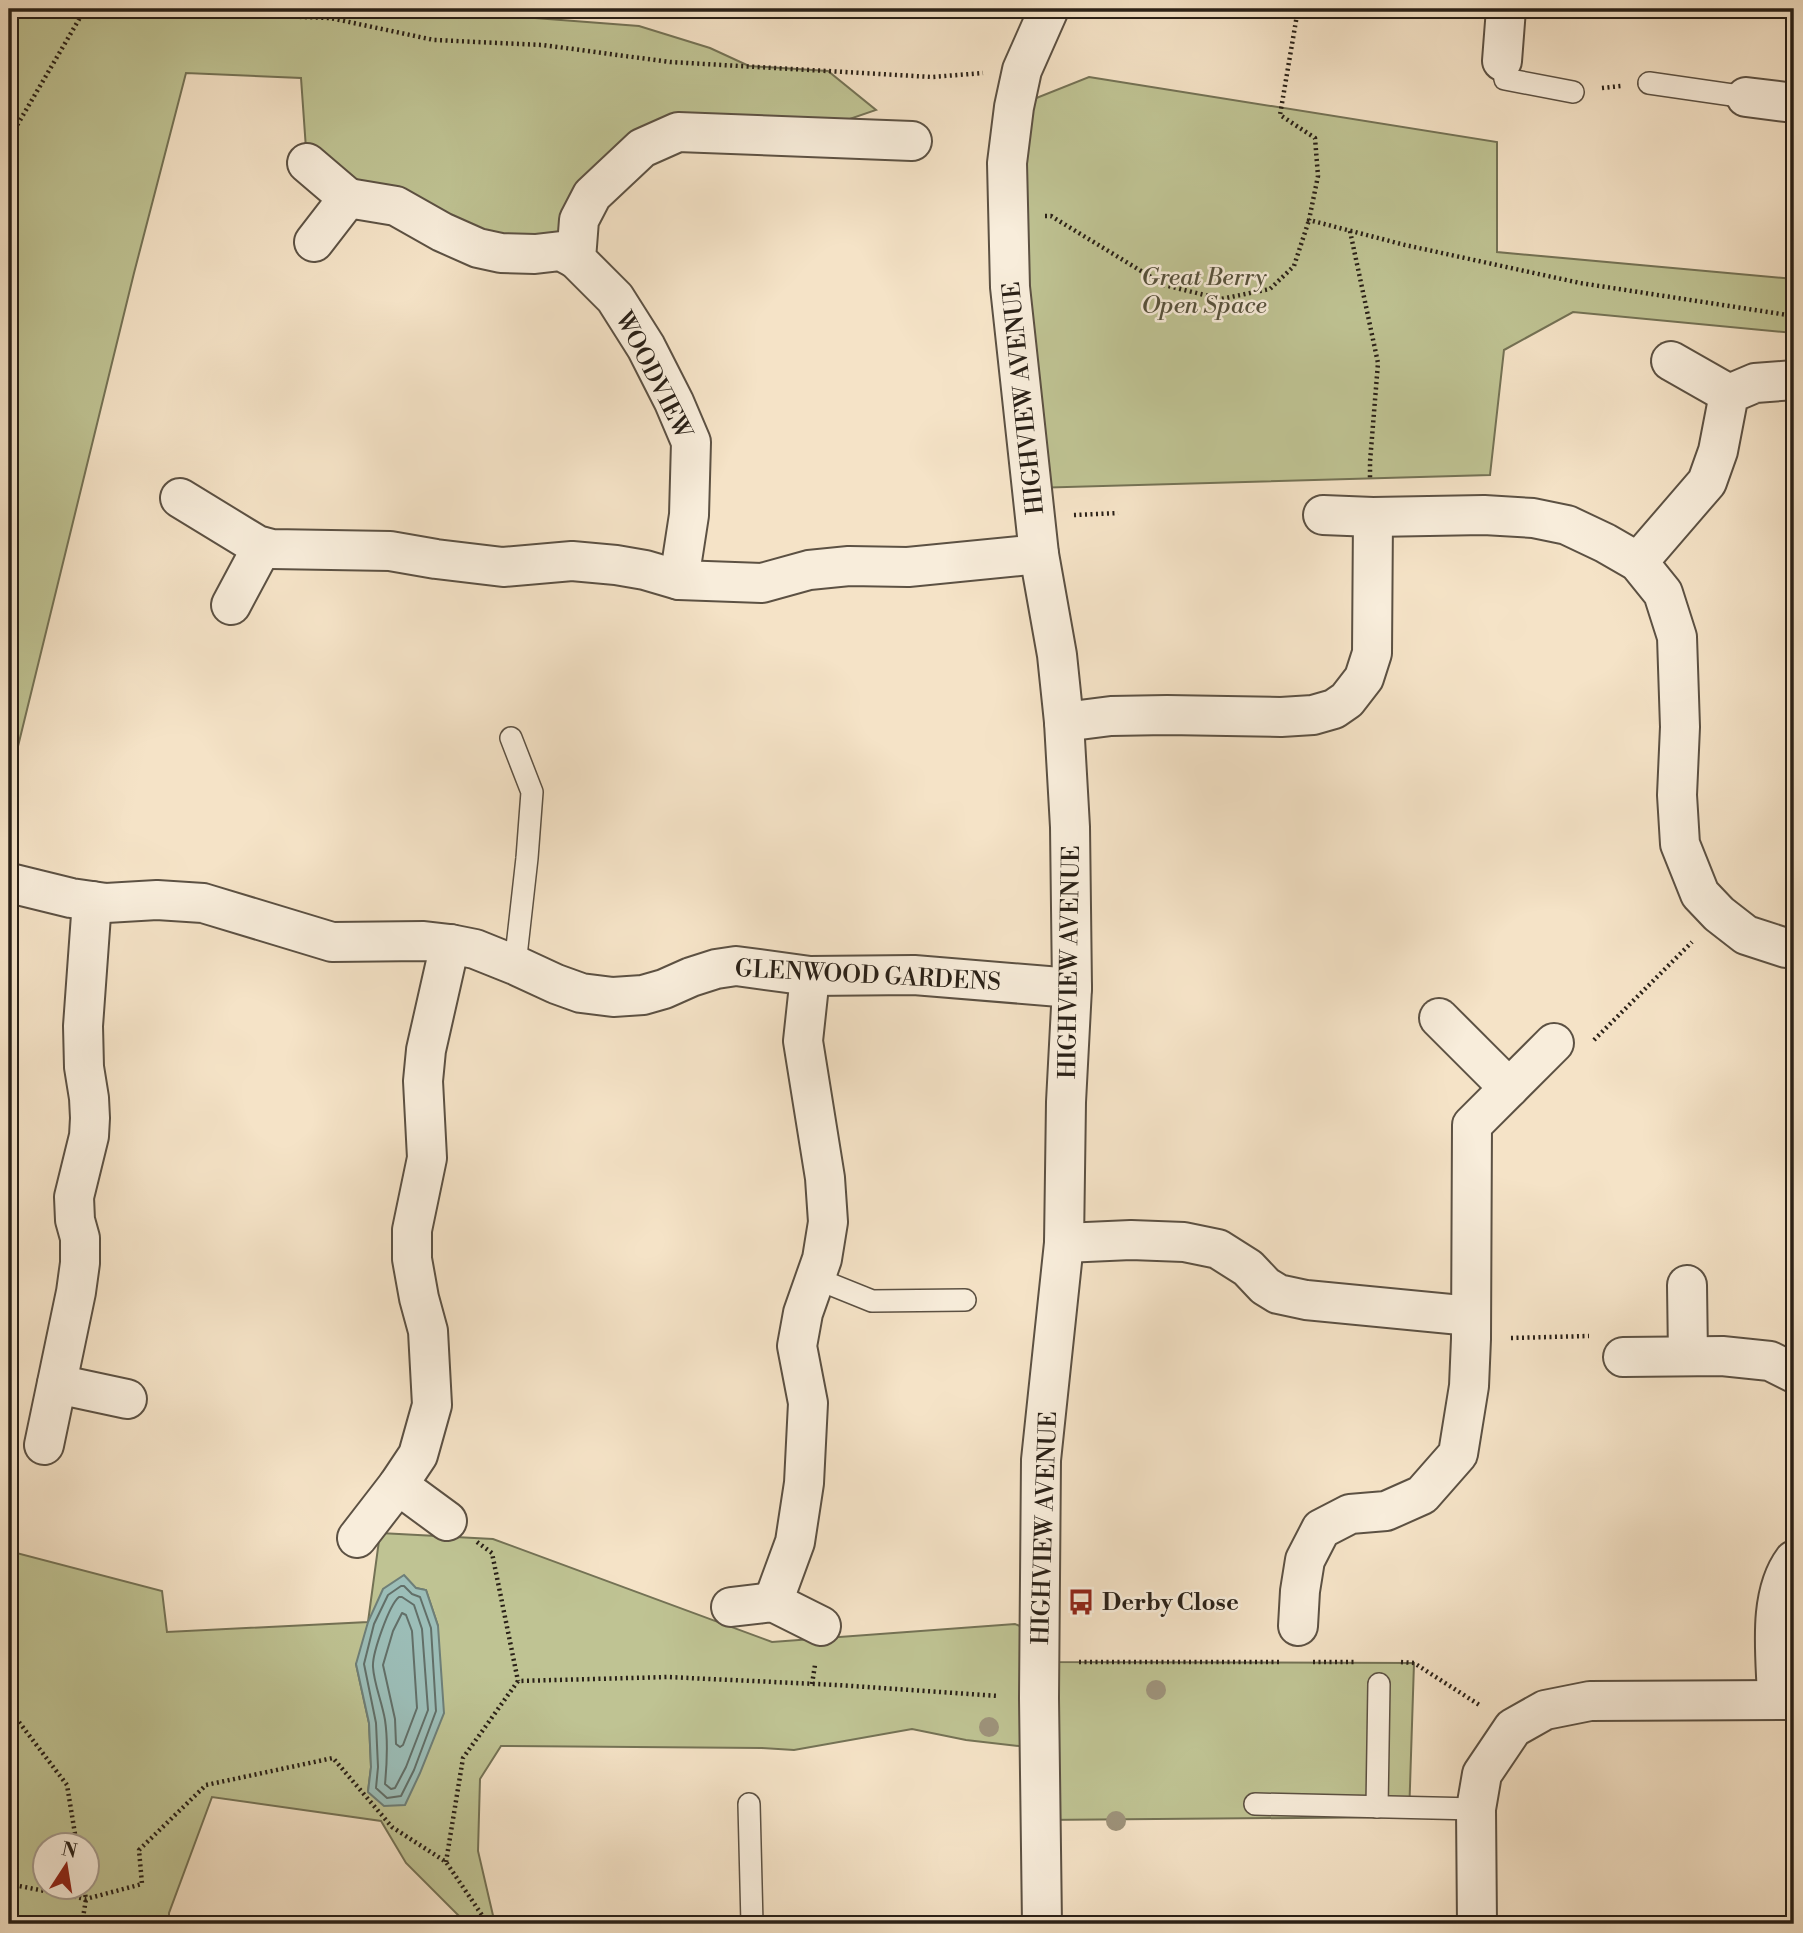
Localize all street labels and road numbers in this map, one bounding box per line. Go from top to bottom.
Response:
street label: HIGHVIEW AVENUE [997,280,1051,516]
street label: WOODVIEW [608,306,699,445]
street label: HIGHVIEW AVENUE [1053,845,1087,1079]
street label: GLENWOOD GARDENS [734,954,1002,998]
street label: HIGHVIEW AVENUE [1026,1411,1064,1645]

